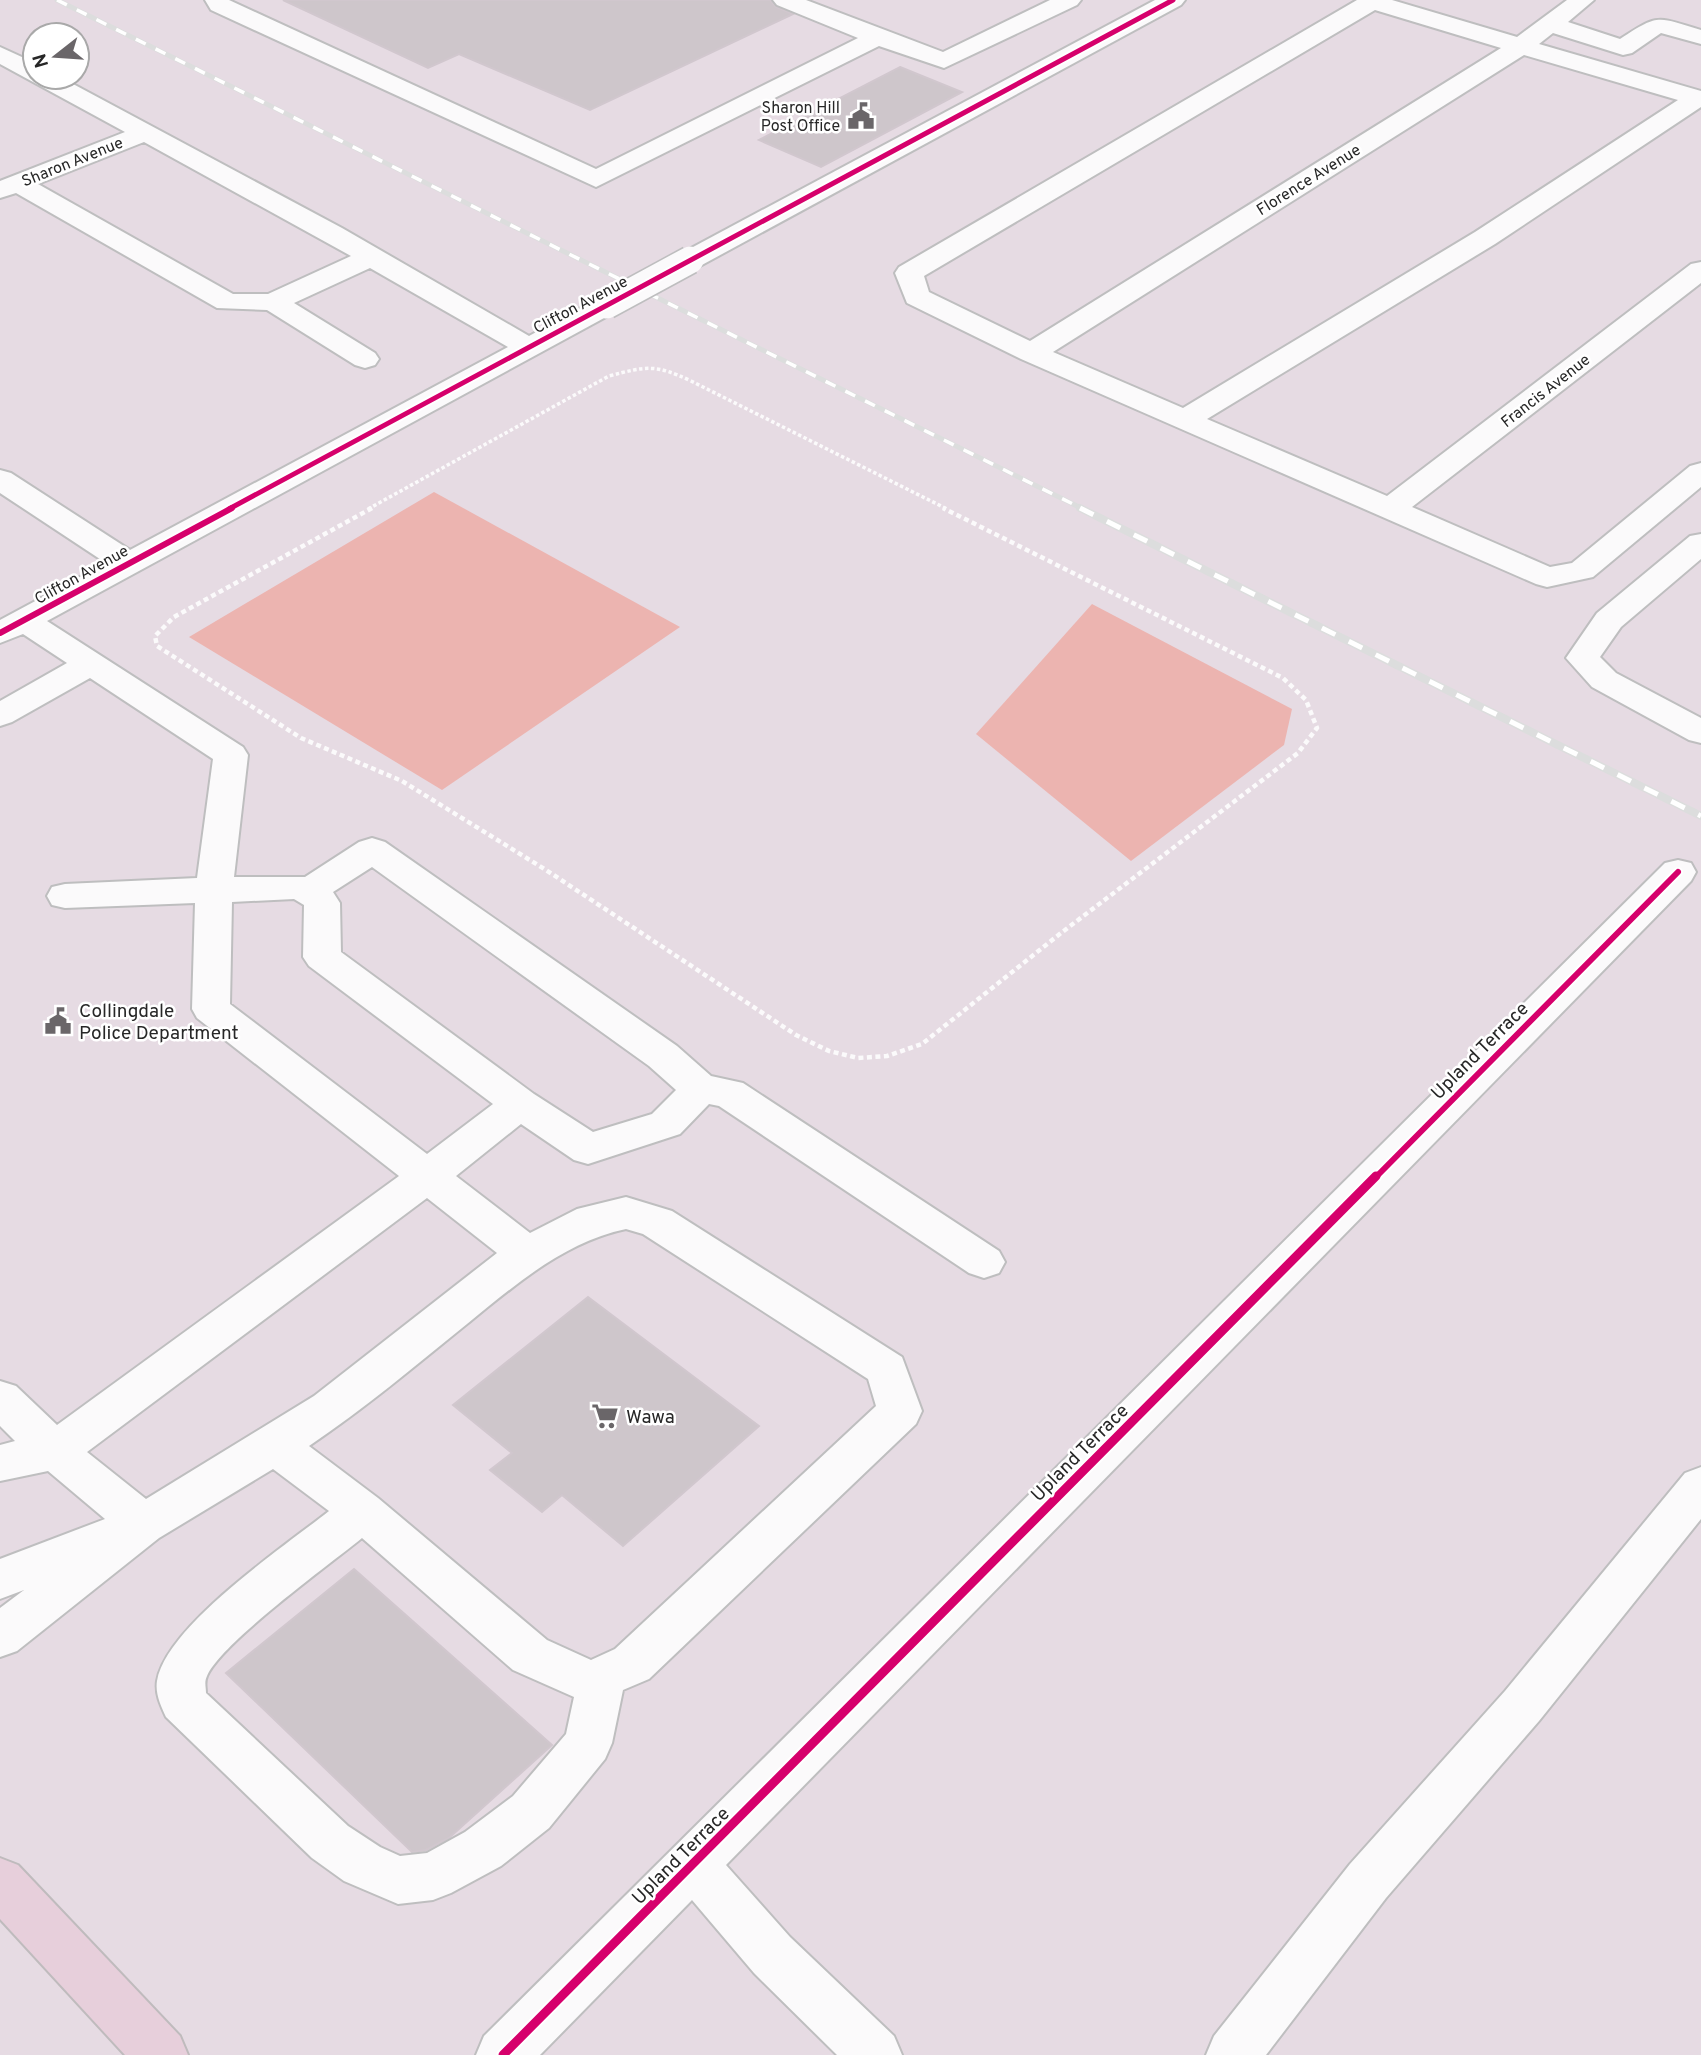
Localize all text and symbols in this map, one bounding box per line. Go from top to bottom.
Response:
north arrow [21,21,91,91]
text: N [28,50,55,70]
place label: Sharon Hill Post Office [761,99,840,137]
public building icon: Sharon Hill Post Office [846,101,876,131]
street label: Sharon Avenue [19,133,126,192]
street label: Florence Avenue [1253,141,1365,221]
street label: Clifton Avenue [530,272,632,339]
street label: Francis Avenue [1498,351,1595,433]
street label: Clifton Avenue [31,542,132,610]
street label: Upland Terrace [1426,997,1534,1105]
place label: Collingdale Police Department [79,1000,239,1046]
public building icon: Collingdale Police Department [43,1006,73,1036]
street label: Upland Terrace [1026,1399,1134,1507]
supermarket icon: Wawa [590,1401,620,1431]
place label: Wawa [626,1406,675,1430]
street label: Upland Terrace [627,1802,735,1910]

